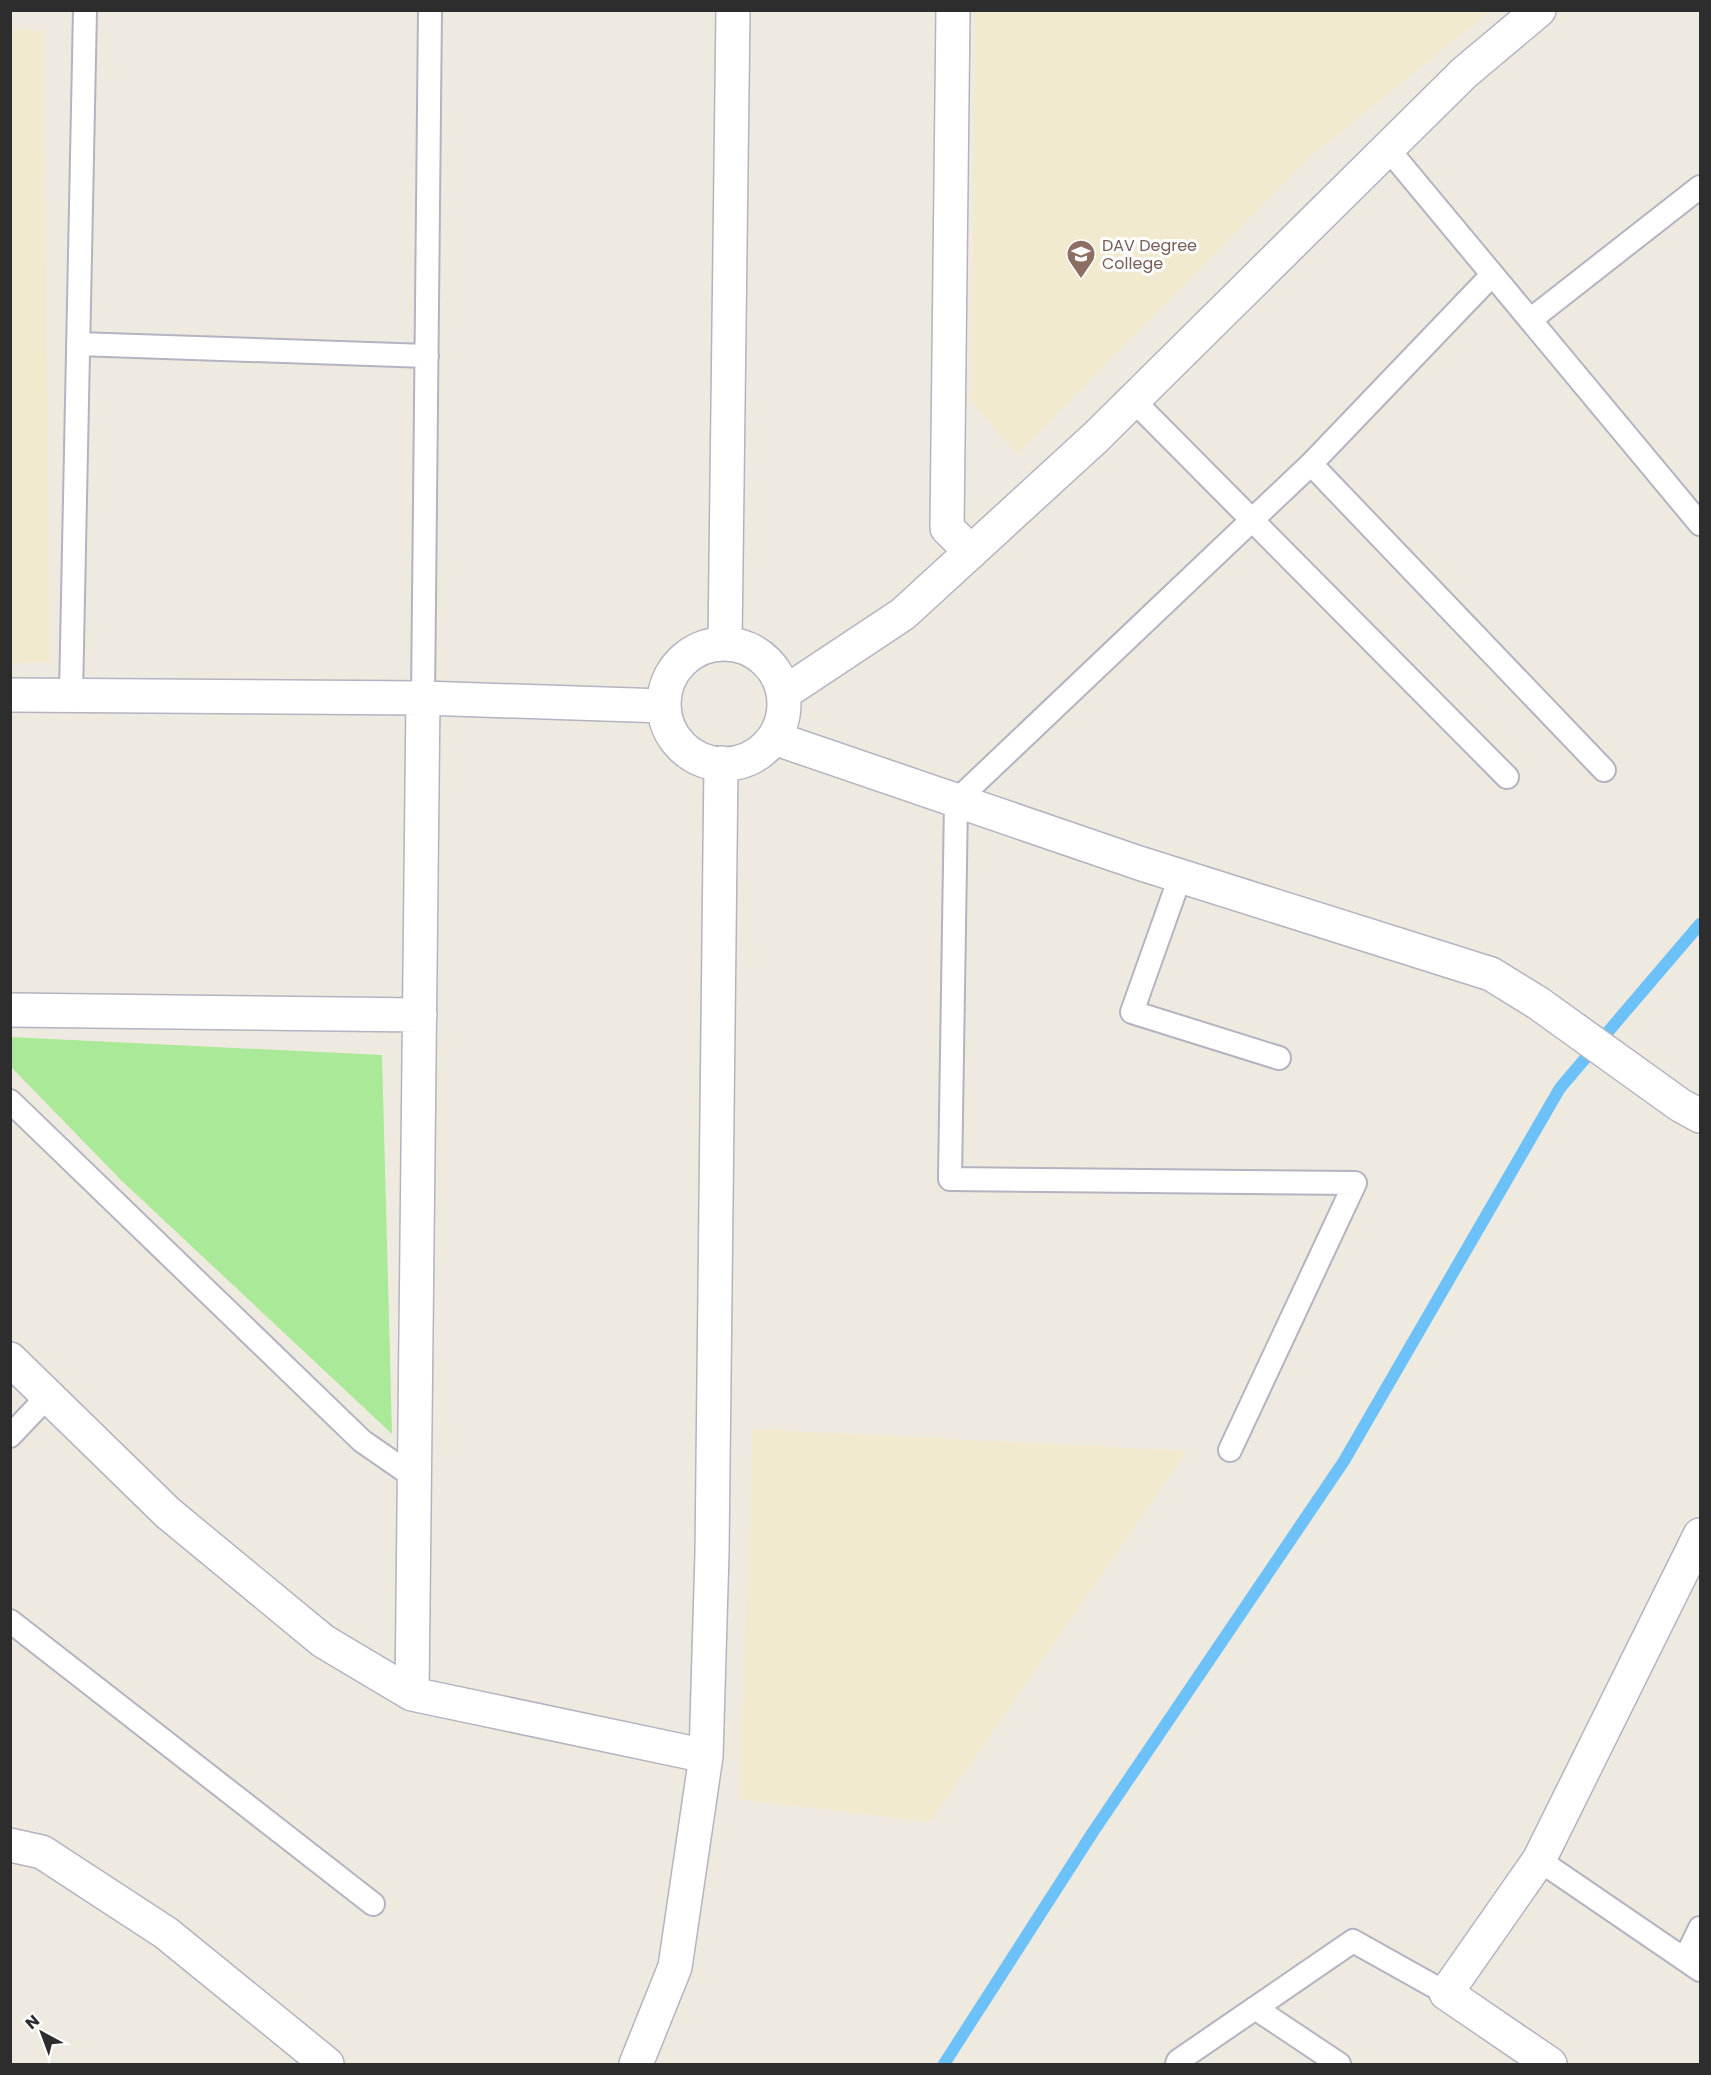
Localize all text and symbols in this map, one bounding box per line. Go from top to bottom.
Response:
place label: DAV Degree College [1102,234,1197,275]
school or university icon: DAV Degree College [1065,238,1097,280]
north arrow [12,2003,72,2063]
text: N [20,2009,45,2035]

